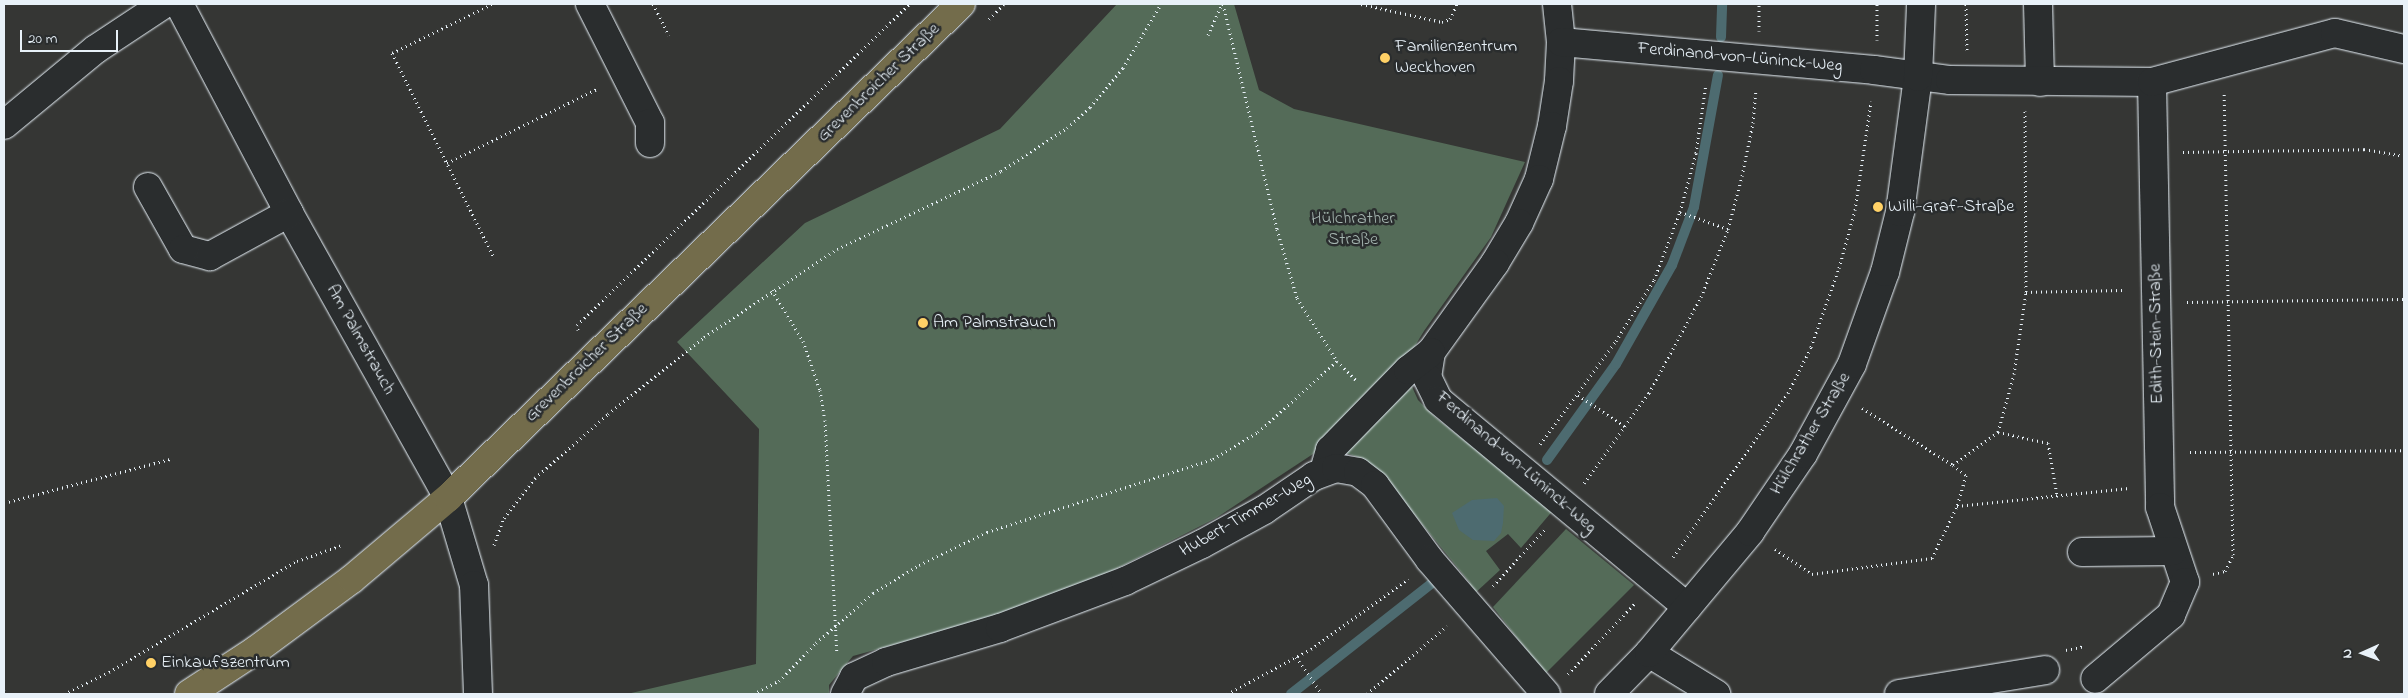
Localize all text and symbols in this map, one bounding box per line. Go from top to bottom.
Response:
street label: Grevenbroicher Straße [813,19,945,147]
scale bar [22,20,120,52]
text: 20 m [28,28,57,50]
place label: Familienzentrum Weckhoven [1395,37,1517,80]
street label: Ferdinand-von-Lüninck-Weg [1637,38,1843,78]
marker: Familienzentrum Weckhoven [1379,52,1391,64]
place label: Willi-Graf-Straße [1888,196,2014,218]
marker: Willi-Graf-Straße [1872,201,1884,213]
park label: Hülchrather Straße [1311,209,1395,252]
street label: Edith-Stein-Straße [2145,264,2169,404]
street label: Am Palmstrauch [321,281,399,399]
street label: Grevenbroicher Straße [521,299,653,427]
place label: Am Palmstrauch [933,312,1056,334]
marker: Am Palmstrauch [917,317,929,329]
street label: Hülchrather Straße [1766,369,1856,499]
street label: Ferdinand-von-Lüninck-Weg [1431,387,1601,539]
street label: Hubert-Timmer-Weg [1176,469,1316,563]
north arrow [2338,628,2388,678]
text: N [2337,648,2358,659]
place label: Einkaufszentrum [161,652,290,674]
marker: Einkaufszentrum [145,657,157,669]

